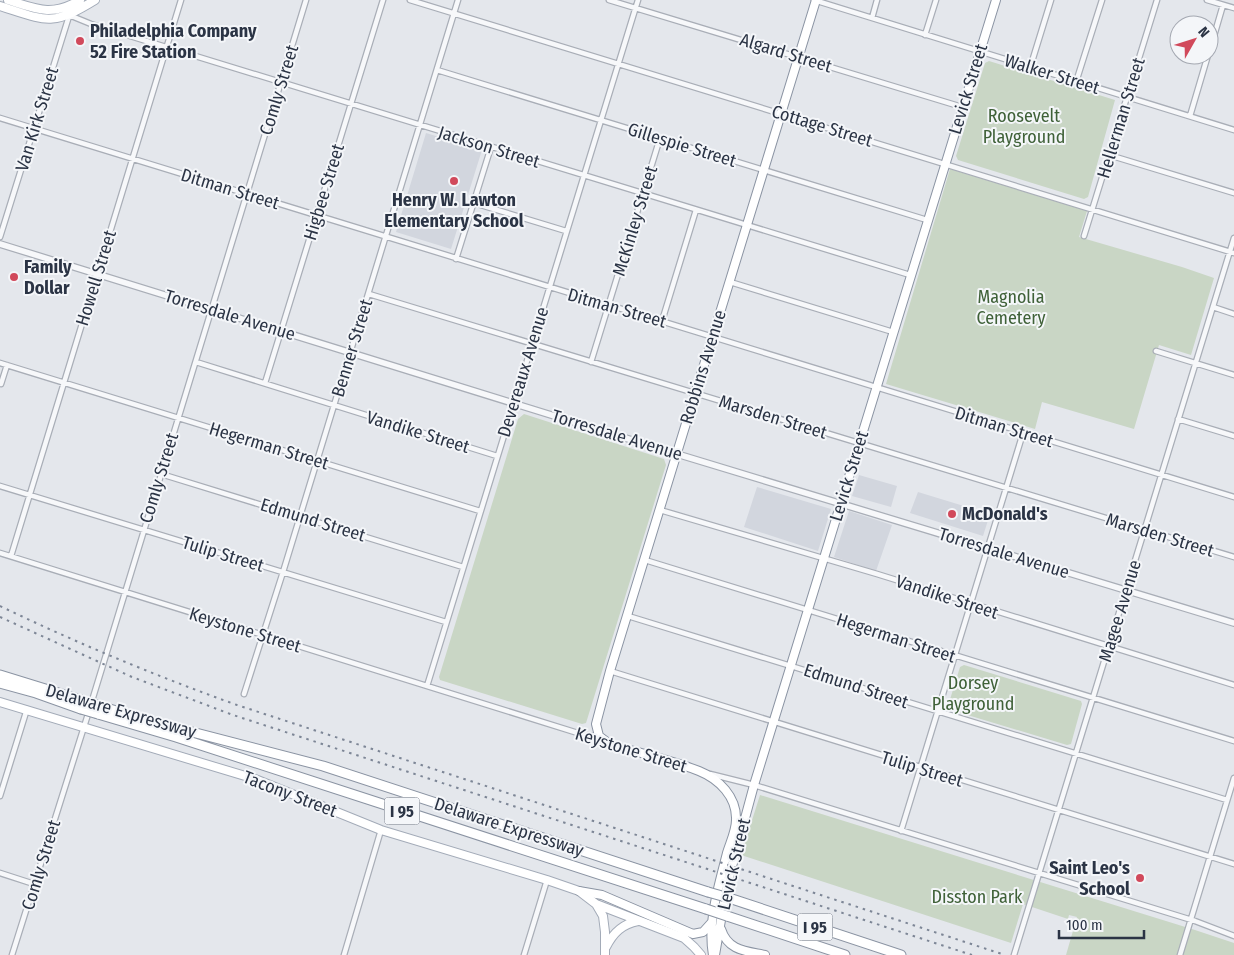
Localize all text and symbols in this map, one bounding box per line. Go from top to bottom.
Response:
north arrow [1169,15,1219,65]
place label: Philadelphia Company 52 Fire Station [90,20,257,63]
text: N [1194,24,1213,41]
street label: Algard Street [737,29,835,77]
marker: Philadelphia Company 52 Fire Station [74,35,86,47]
street label: Levick Street [944,41,992,137]
street label: Comly Street [255,42,303,138]
street label: Walker Street [1002,49,1102,99]
street label: Hellerman Street [1092,55,1150,181]
street label: Van Kirk Street [11,64,63,174]
street label: Cottage Street [769,100,875,152]
park label: Roosevelt Playground [983,105,1065,148]
street label: Gillespie Street [625,118,739,172]
street label: Jackson Street [436,121,542,173]
street label: Higbee Street [299,141,349,243]
street label: McKinley Street [608,163,662,279]
street label: Ditman Street [178,164,282,214]
marker: Henry W. Lawton Elementary School [448,175,460,187]
place label: Henry W. Lawton Elementary School [384,189,524,232]
street label: Howell Street [71,227,121,329]
place label: Family Dollar [24,256,72,299]
marker: Family Dollar [8,271,20,283]
street label: Ditman Street [565,283,669,333]
street label: Torresdale Avenue [162,285,298,345]
park label: Magnolia Cemetery [976,286,1046,329]
street label: Benner Street [327,296,377,400]
street label: Devereaux Avenue [493,304,553,440]
street label: Robbins Avenue [675,307,731,427]
street label: Marsden Street [716,390,830,444]
street label: Ditman Street [952,402,1056,452]
street label: Torresdale Avenue [549,405,685,465]
street label: Vandike Street [364,406,472,458]
street label: Hegerman Street [207,417,332,475]
street label: Levick Street [825,428,873,524]
street label: Comly Street [135,430,183,526]
street label: Edmund Street [258,494,368,546]
place label: McDonald's [962,503,1048,525]
marker: McDonald's [946,508,958,520]
street label: Marsden Street [1103,508,1217,562]
street label: Torresdale Avenue [936,523,1072,583]
street label: Tulip Street [179,531,267,577]
street label: Magee Avenue [1094,557,1146,665]
street label: Vandike Street [893,570,1001,624]
street label: Keystone Street [186,603,304,657]
street label: Hegerman Street [834,608,958,668]
street label: Edmund Street [801,659,911,713]
park label: Dorsey Playground [932,672,1014,715]
street label: Delaware Expressway [43,679,199,743]
street label: Keystone Street [572,723,690,777]
street label: Tulip Street [878,746,966,792]
street label: Tacony Street [240,766,340,822]
street label: Delaware Expressway [432,792,586,862]
road number: I 95 [384,798,420,824]
street label: Levick Street [713,816,755,912]
street label: Comly Street [17,817,65,913]
place label: Saint Leo's School [1049,857,1130,900]
marker: Saint Leo's School [1134,872,1146,884]
park label: Disston Park [932,886,1023,908]
scale bar [1059,908,1144,940]
road number: I 95 [798,914,832,940]
text: 100 m [1066,916,1103,934]

